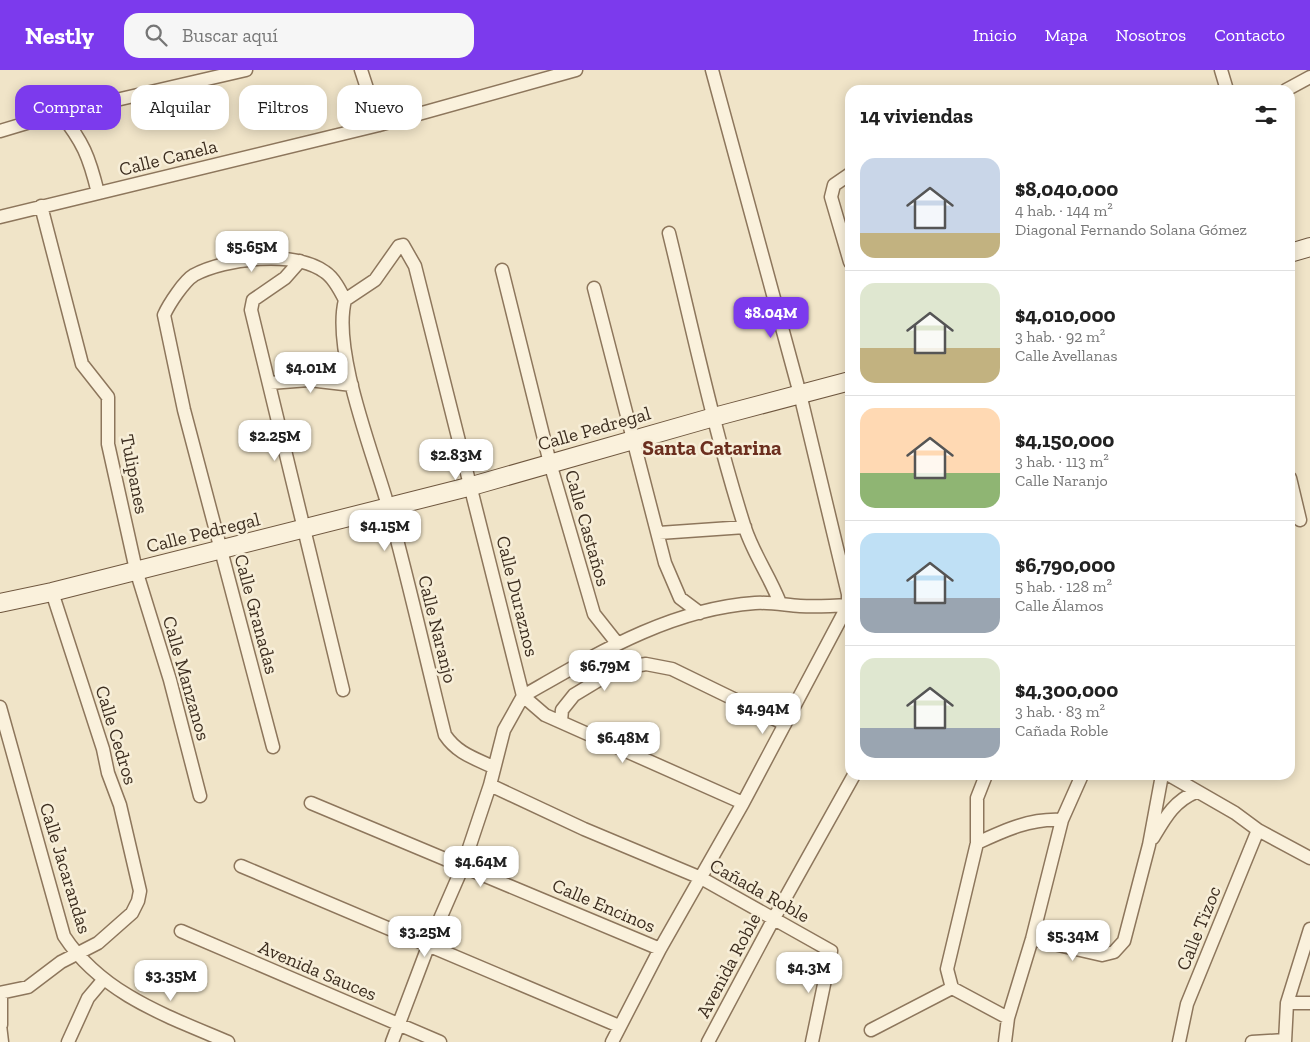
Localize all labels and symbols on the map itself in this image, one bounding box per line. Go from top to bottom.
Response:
street label: Calle Canela [117,134,220,181]
pin: $5.65M [211,230,293,273]
pin: $8.04M [730,296,812,339]
pin: $4.01M [270,352,352,394]
street label: Calle Pedregal [535,401,653,456]
pin: $2.25M [234,420,316,462]
street label: Tulipanes [116,432,153,516]
district label: Santa Catarina [642,435,782,460]
pin: $2.83M [415,438,497,481]
street label: Calle Castaños [560,467,615,589]
street label: Calle Pedregal [144,507,262,558]
pin: $4.15M [344,510,426,552]
street label: Calle Duraznos [491,533,544,659]
street label: Calle Granadas [229,552,284,677]
street label: Calle Naranjo [413,573,462,686]
street label: Calle Manzanos [158,613,215,743]
pin: $6.79M [564,650,646,692]
street label: Calle Cedros [91,683,143,788]
pin: $4.94M [722,692,804,735]
pin: $6.48M [582,722,664,764]
street label: Calle Jacarandas [35,800,96,936]
pin: $4.64M [440,846,522,888]
street label: Cañada Roble [706,854,814,927]
street label: Calle Encinos [549,873,659,938]
street label: Calle Tizoc [1171,882,1226,974]
street label: Avenida Roble [691,909,766,1021]
pin: $3.25M [384,916,466,958]
pin: $5.34M [1032,920,1114,962]
street label: Avenida Sauces [255,935,380,1006]
pin: $4.3M [774,952,844,994]
pin: $3.35M [130,960,212,1002]

